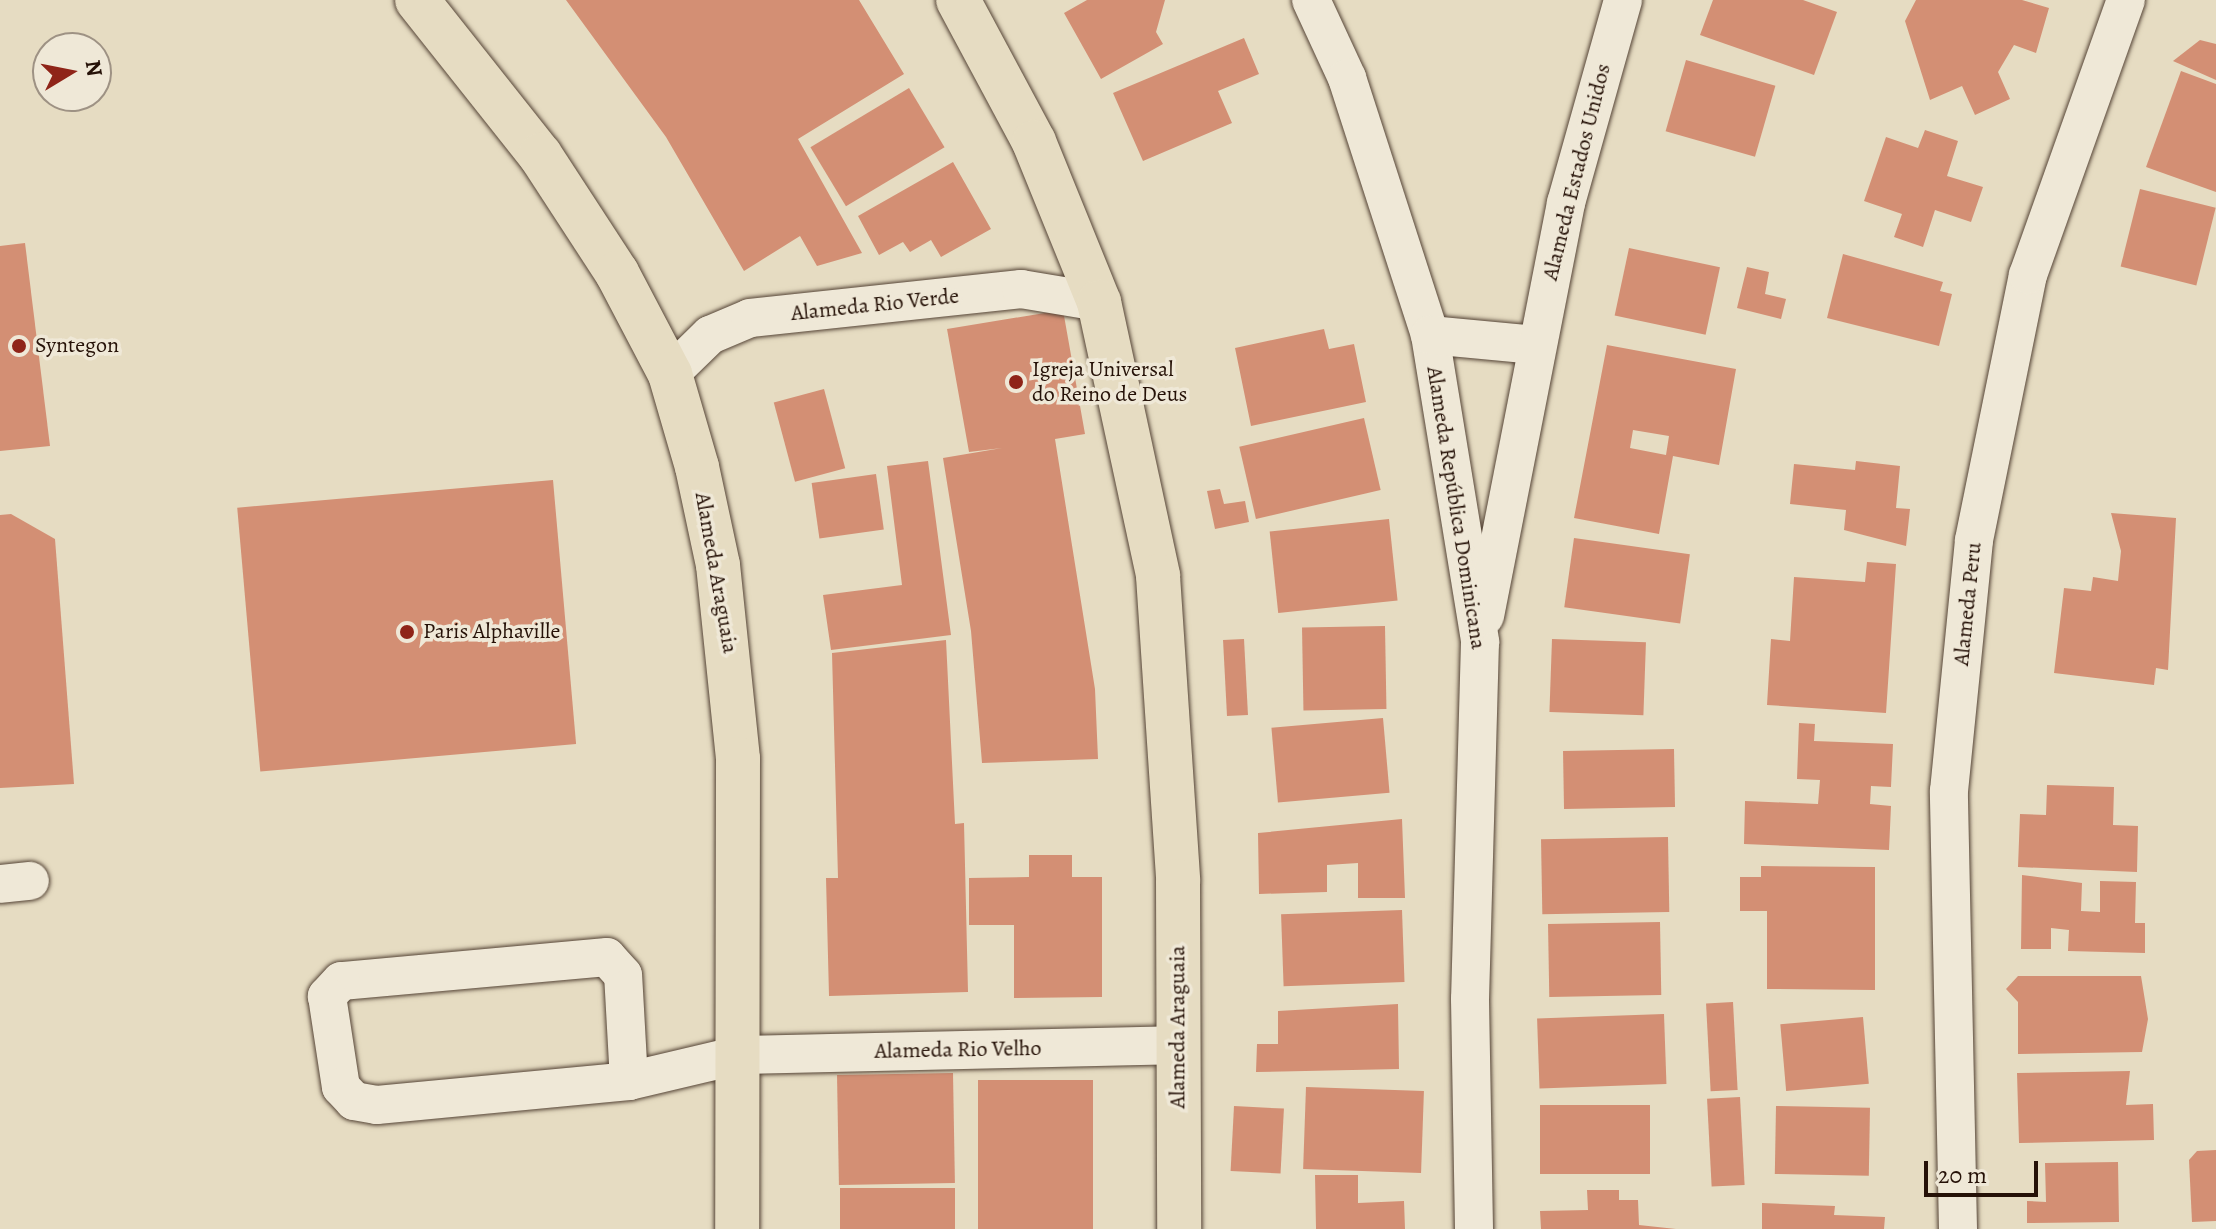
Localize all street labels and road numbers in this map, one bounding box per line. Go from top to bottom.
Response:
street label: Alameda Estados Unidos [1537,61,1617,283]
street label: Alameda Rio Verde [790,283,960,327]
street label: Alameda República Dominicana [1421,365,1491,651]
street label: Alameda Araguaia [689,490,743,656]
street label: Alameda Peru [1948,541,1988,667]
street label: Alameda Araguaia [1165,945,1191,1109]
street label: Alameda Rio Velho [874,1035,1042,1065]

